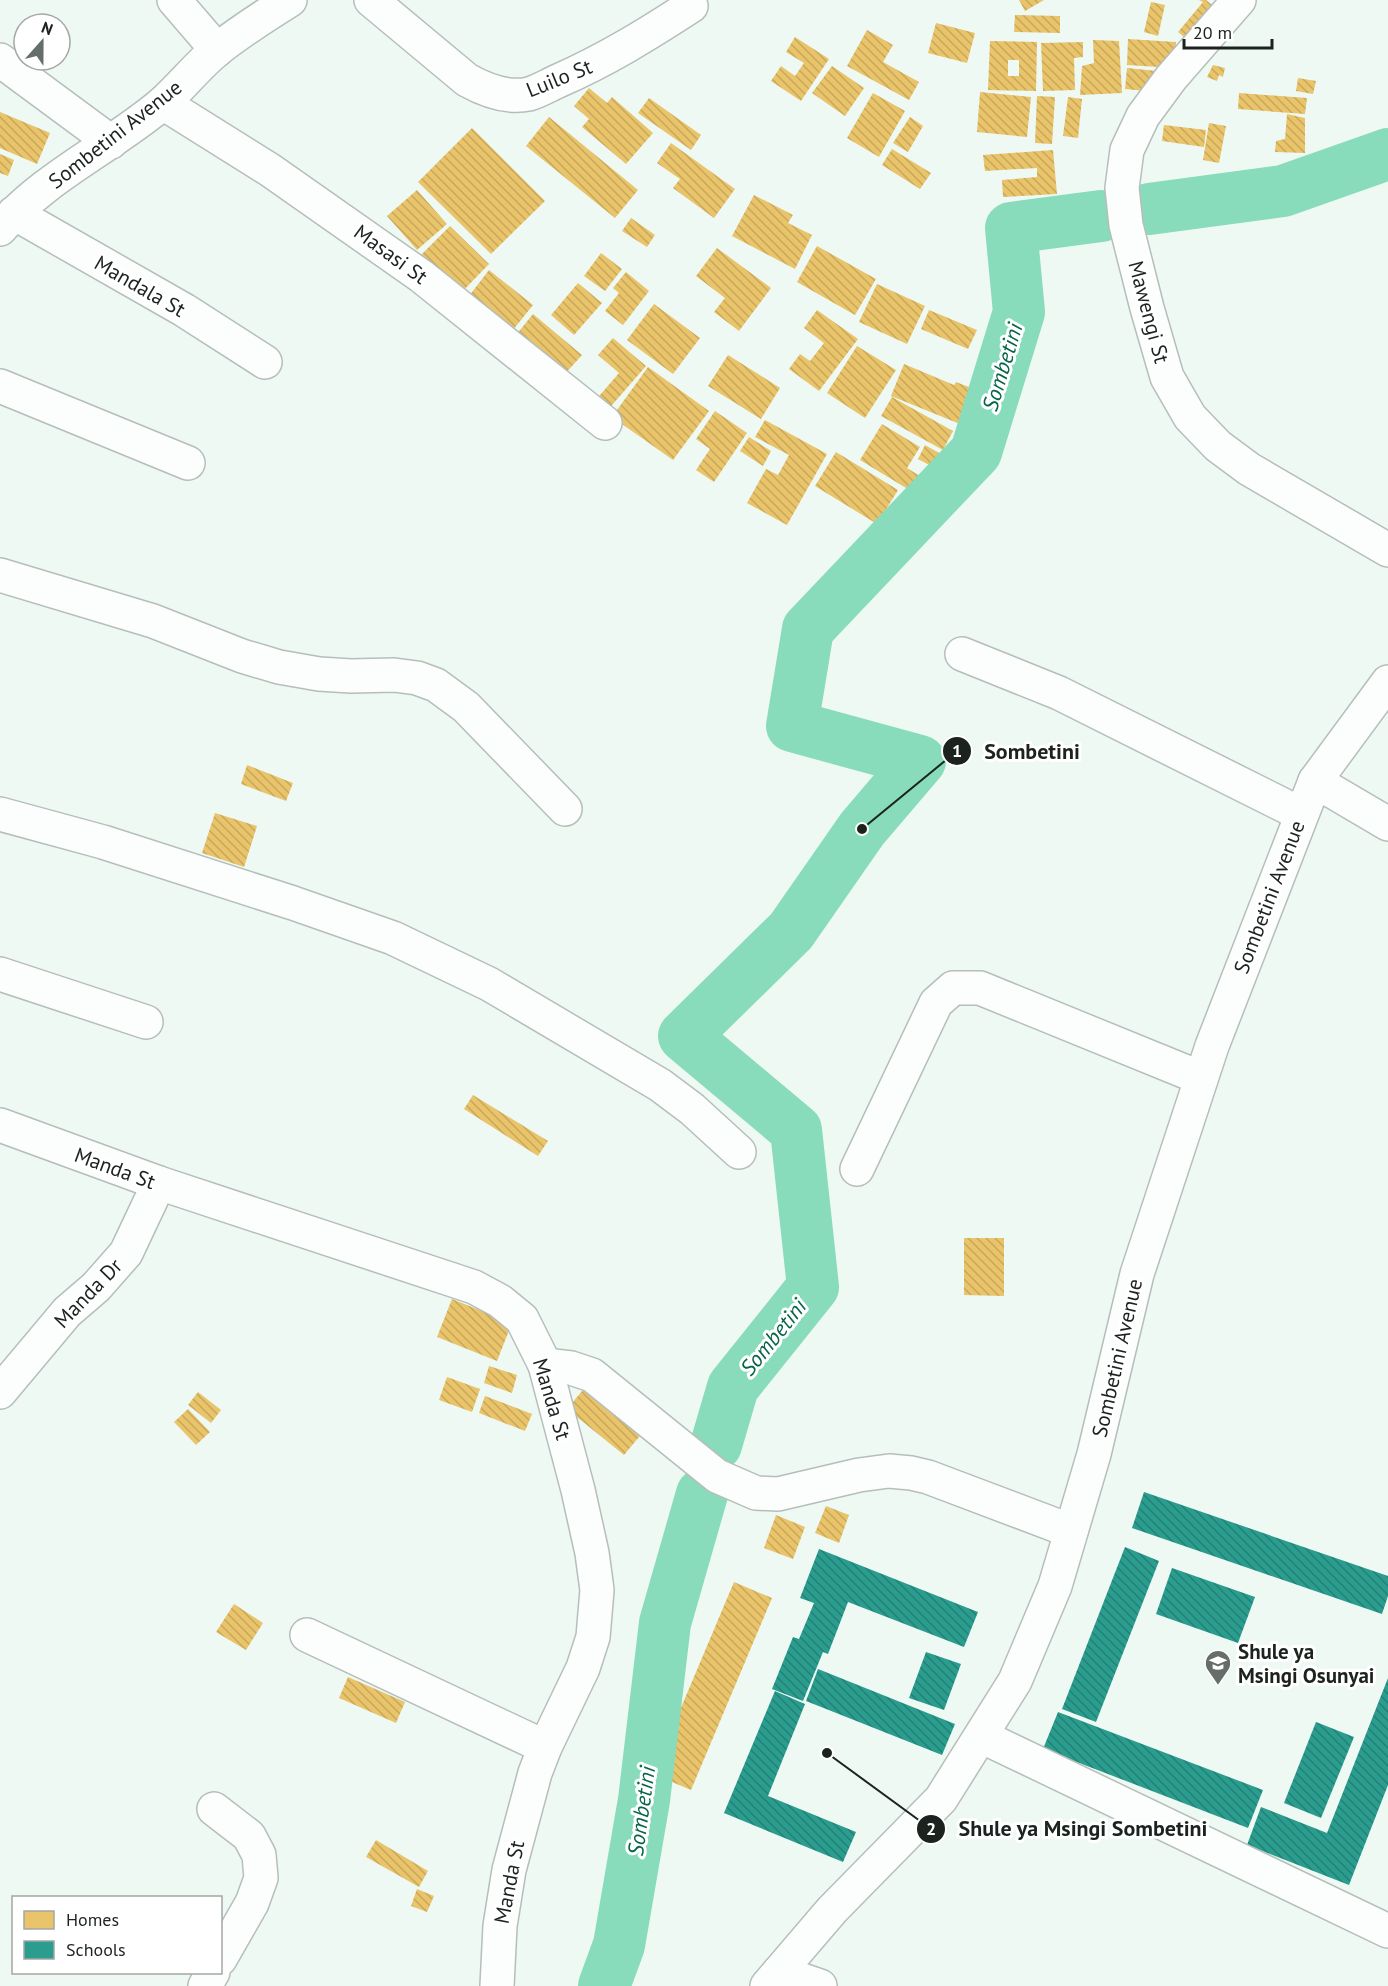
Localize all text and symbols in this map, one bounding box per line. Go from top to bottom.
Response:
north arrow [12,12,72,72]
scale bar [1184,12,1272,50]
text: N [39,17,56,39]
text: 20 m [1193,21,1232,44]
street label: Luilo St [522,53,596,103]
street label: Sombetini Avenue [43,74,187,194]
street label: Masasi St [349,218,433,290]
street label: Mandala St [90,249,190,323]
street label: Mawengi St [1122,258,1176,366]
water label: Sombetini [975,318,1029,414]
callout: Sombetini [942,731,1092,771]
text: Sombetini [984,737,1080,765]
text: 1 [952,739,962,762]
street label: Sombetini Avenue [1227,817,1311,977]
street label: Manda St [71,1141,159,1195]
street label: Manda Dr [48,1252,128,1334]
street label: Sombetini Avenue [1086,1276,1148,1440]
water label: Sombetini [734,1292,813,1381]
street label: Manda St [527,1355,577,1443]
place label: Shule ya Msingi Osunyai [1238,1638,1374,1689]
school or university icon: Shule ya Msingi Osunyai [1203,1648,1233,1686]
water label: Sombetini [621,1763,661,1858]
callout: Shule ya Msingi Sombetini [916,1809,1220,1849]
text: Shule ya Msingi Sombetini [959,1814,1207,1842]
text: 2 [926,1817,936,1840]
street label: Manda St [488,1838,530,1926]
legend [12,1896,222,1974]
text: Homes [66,1908,119,1931]
text: Schools [66,1938,126,1961]

